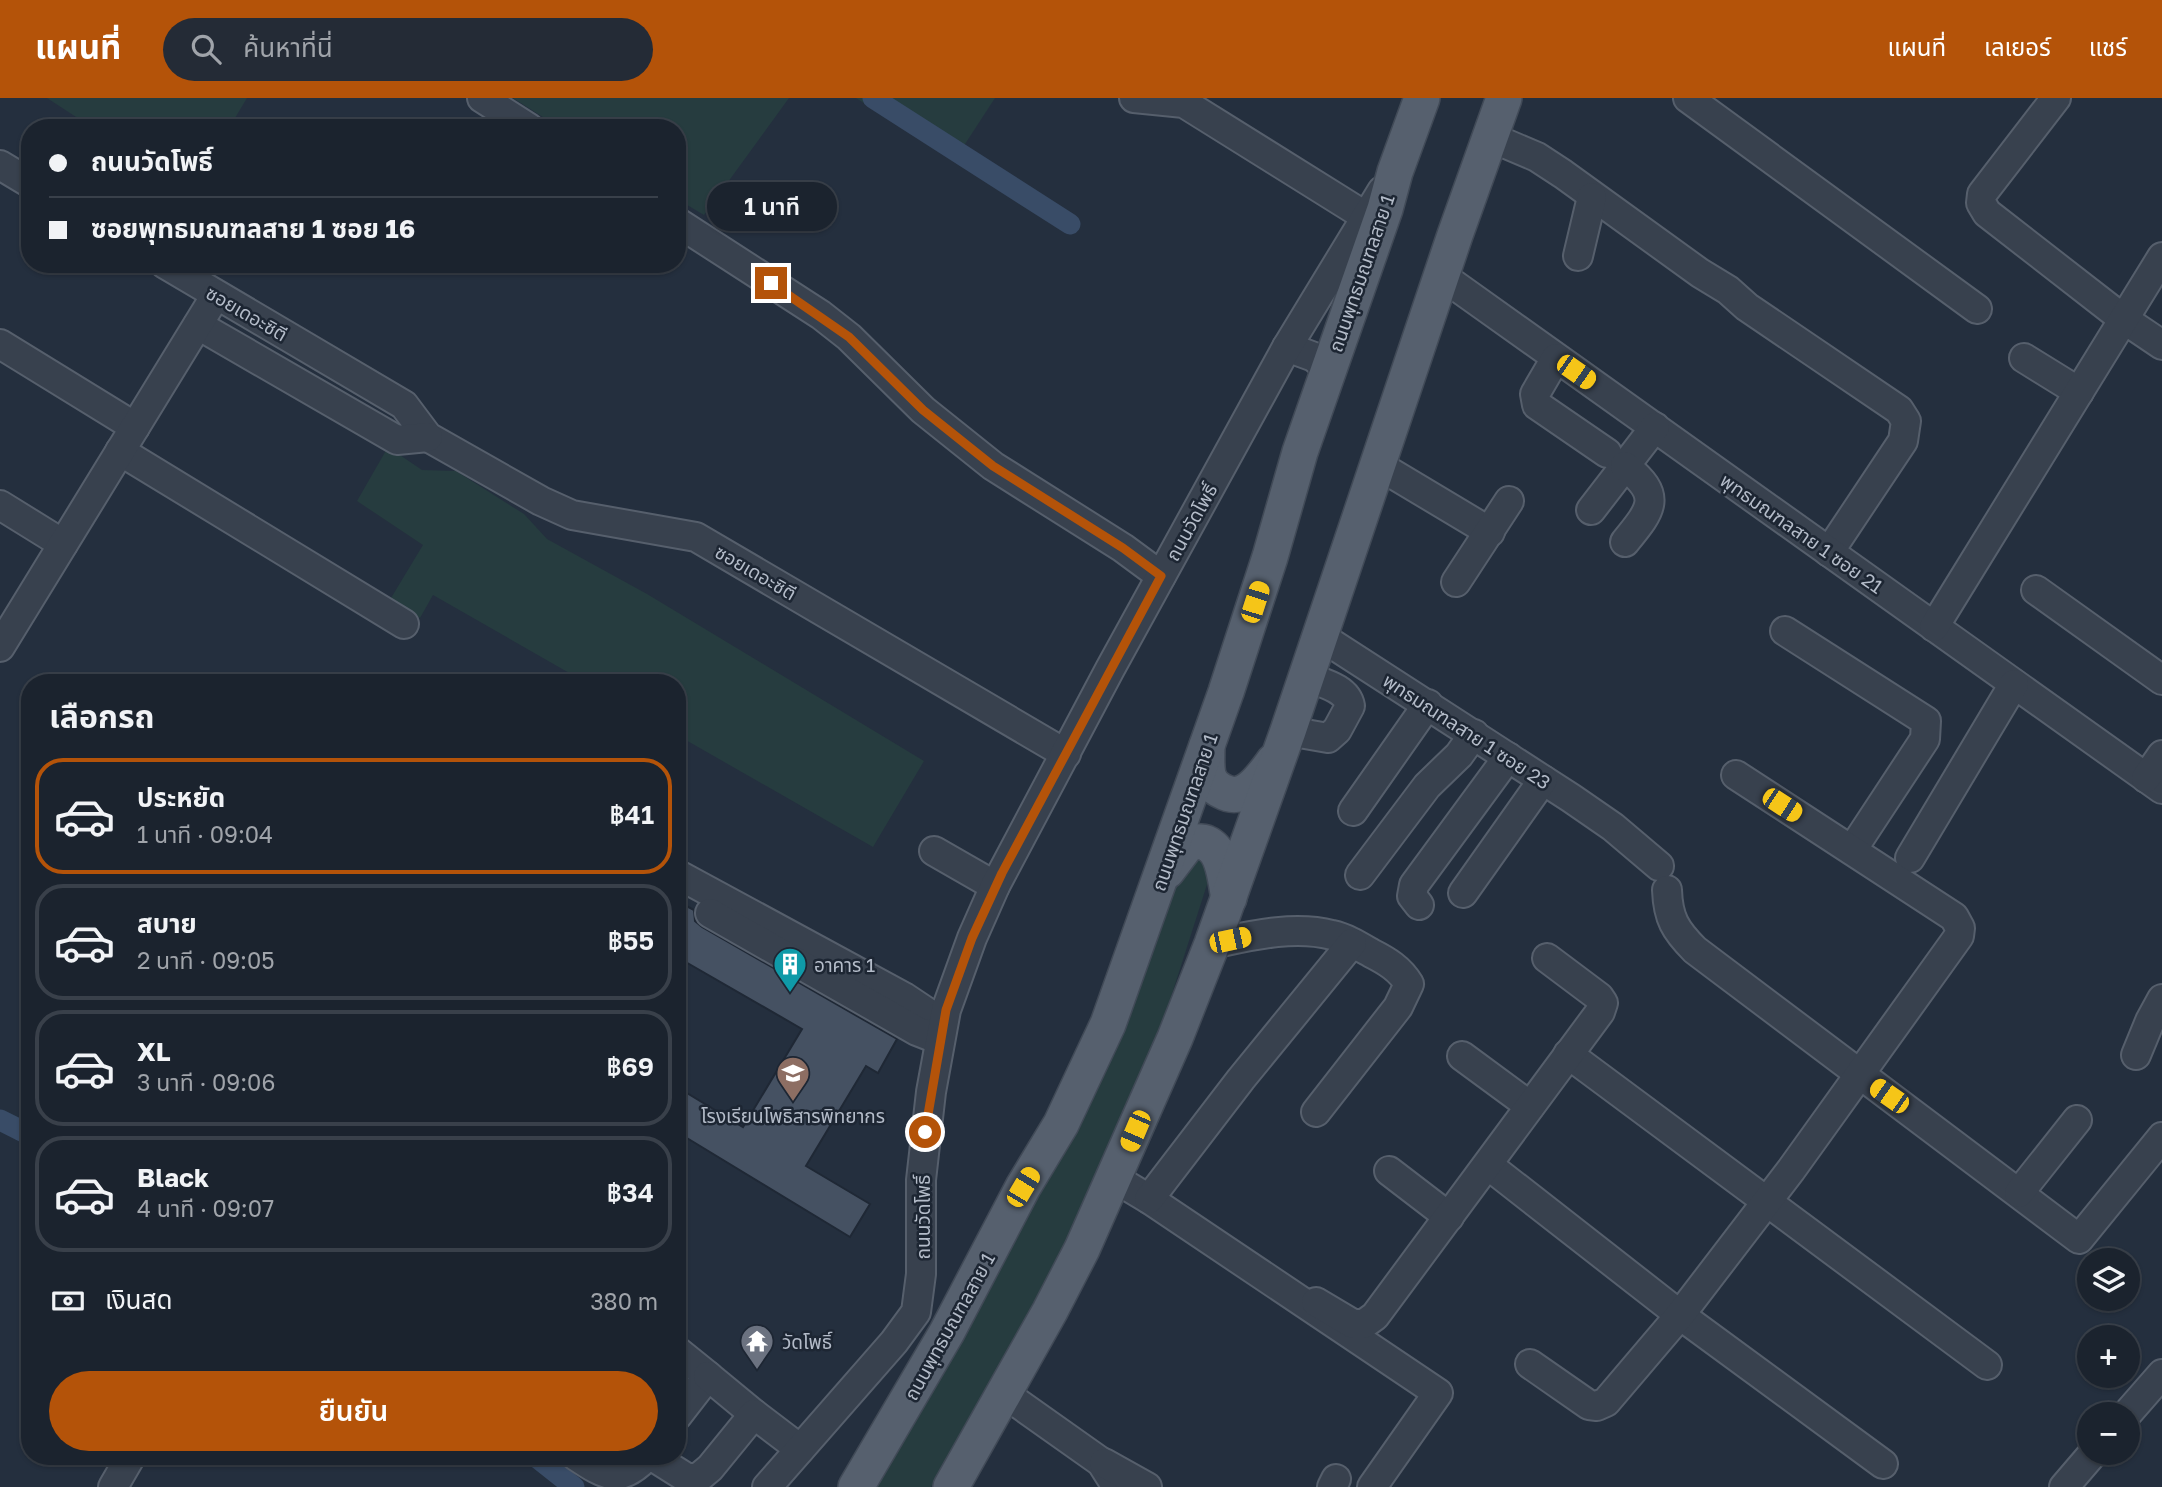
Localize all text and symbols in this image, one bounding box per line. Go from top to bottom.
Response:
search box [163,18,653,81]
text: แผนที่ [35,27,121,66]
icon: search [187,30,225,68]
text: ค้นหาที่นี่ [243,32,333,63]
text: แผนที่ [1888,32,1946,61]
text: เลเยอร์ [1984,32,2051,61]
text: แชร์ [2089,32,2127,61]
text: ถนนวัดโพธิ์ [91,146,213,177]
callout: 1 นาที [706,181,836,230]
street label: ถนนพุทธมณฑลสาย 1 [1323,191,1400,355]
text: 1 นาที [744,192,800,220]
text: ซอยพุทธมณฑลสาย 1 ซอย 16 [91,213,415,244]
route end [755,267,787,299]
street label: ซอยเดอะซิตี [202,281,292,345]
car [1553,351,1600,393]
street label: พุทธมณฑลสาย 1 ซอย 21 [1716,468,1888,599]
street label: ถนนวัดโพธิ์ [1160,479,1222,565]
street label: ซอยเดอะซิตี [711,540,801,604]
car [1239,579,1272,625]
street label: พุทธมณฑลสาย 1 ซอย 23 [1378,668,1555,795]
text: เลือกรถ [49,697,154,735]
street label: ถนนพุทธมณฑลสาย 1 [1146,730,1223,894]
text: ประหยัด [137,782,225,813]
icon: car [53,785,116,848]
car [1759,785,1806,825]
text: ฿41 [609,799,654,830]
text: 1 นาที · 09:04 [137,820,273,848]
text: สบาย [137,908,197,939]
icon: car [53,911,116,974]
text: ฿55 [608,925,654,956]
car [1208,925,1253,955]
building icon: อาคาร 1 [771,945,809,994]
text: 2 นาที · 09:05 [137,946,275,974]
place label: อาคาร 1 [814,953,875,976]
text: XL [137,1036,171,1067]
icon: car [53,1037,116,1100]
text: ฿69 [606,1051,654,1082]
school or university icon: โรงเรียนโพธิสารพิทยากร [774,1054,812,1103]
text: 3 นาที · 09:06 [137,1068,275,1096]
car [1866,1075,1913,1117]
place label: โรงเรียนโพธิสารพิทยากร [701,1104,885,1127]
car [1118,1108,1153,1154]
route start [909,1116,941,1148]
text: Black [137,1162,209,1193]
icon: car [53,1163,116,1226]
car [1004,1164,1043,1210]
street label: ถนนวัดโพธิ์ [911,1174,934,1259]
text: ฿34 [607,1177,654,1208]
text: 4 นาที · 09:07 [137,1194,274,1222]
street label: ถนนพุทธมณฑลสาย 1 [899,1248,1000,1404]
map controls [2077,1248,2140,1465]
button: layers [2077,1248,2140,1311]
icon: cash [49,1282,87,1320]
text: เงินสด [105,1284,172,1315]
text: 380 m [590,1287,658,1315]
temple icon: วัดโพธิ์ [738,1322,776,1371]
button: + [2077,1325,2140,1388]
place label: วัดโพธิ์ [782,1330,832,1353]
button: ยืนยัน [49,1371,658,1451]
button: − [2077,1402,2140,1465]

